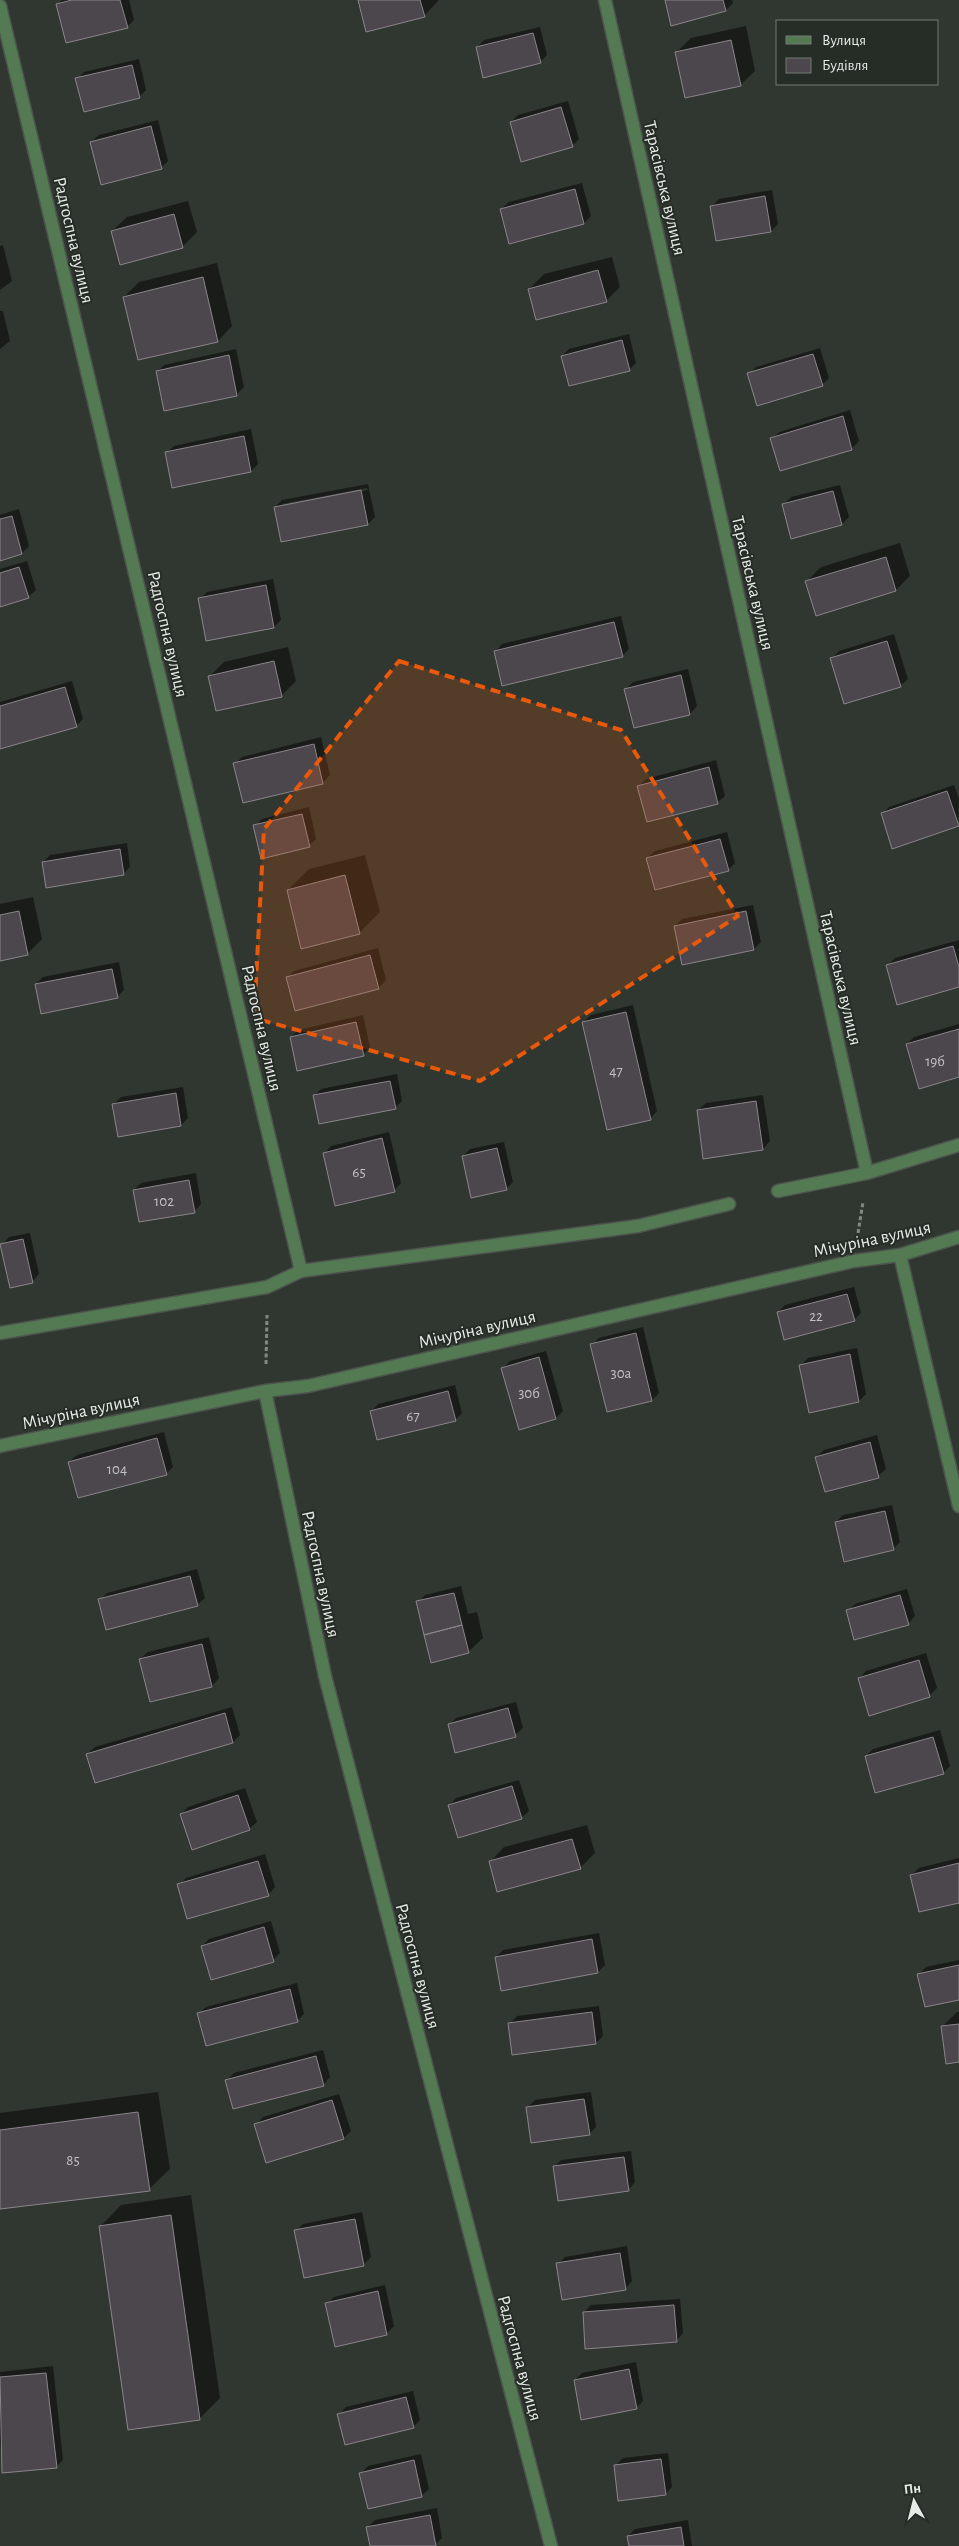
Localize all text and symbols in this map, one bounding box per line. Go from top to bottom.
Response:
legend [776,20,939,85]
text: Вулиця [822,33,866,48]
text: Будівля [822,58,868,73]
street label: Тарасівська вулиця [640,119,688,257]
street label: Радгоспна вулиця [50,175,96,305]
street label: Тарасівська вулиця [728,514,776,652]
street label: Радгоспна вулиця [144,569,190,699]
street label: Тарасівська вулиця [816,909,864,1047]
street label: Радгоспна вулиця [238,963,284,1093]
house number: 19б [925,1054,945,1069]
house number: 47 [609,1064,623,1079]
house number: 65 [352,1165,366,1180]
house number: 102 [154,1194,174,1209]
street label: Мічуріна вулиця [812,1219,933,1261]
street label: Мічуріна вулиця [417,1308,538,1352]
house number: 22 [809,1309,823,1324]
house number: 30а [611,1366,632,1381]
house number: 30б [518,1386,540,1401]
street label: Мічуріна вулиця [21,1391,142,1433]
house number: 67 [406,1409,420,1424]
house number: 104 [107,1462,127,1477]
street label: Радгоспна вулиця [298,1509,342,1639]
street label: Радгоспна вулиця [392,1902,442,2031]
house number: 85 [66,2153,80,2168]
street label: Радгоспна вулиця [494,2294,544,2423]
north arrow [889,2476,939,2526]
text: Пн [903,2481,922,2497]

